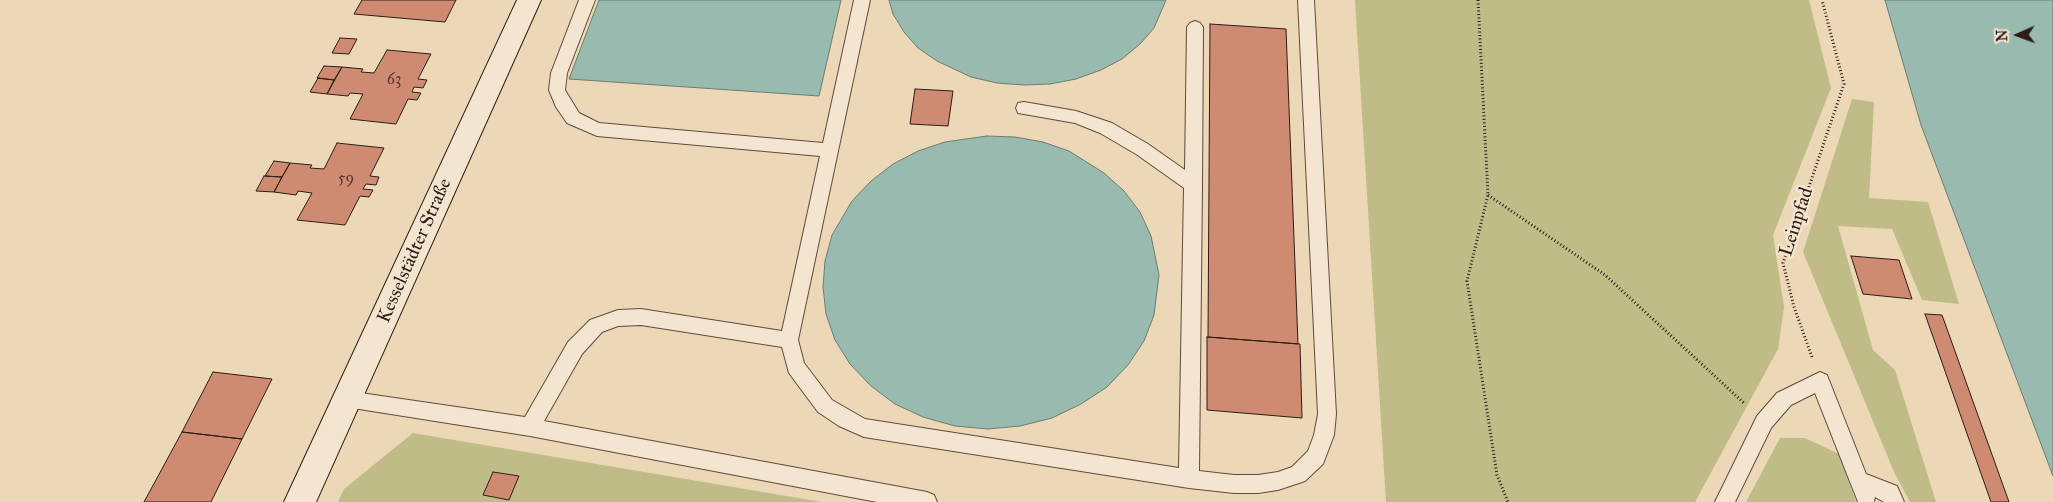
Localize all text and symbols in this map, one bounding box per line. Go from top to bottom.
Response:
north arrow [1993,10,2043,60]
text: N [1994,29,2011,42]
house number: 63 [387,70,401,90]
house number: 59 [338,169,354,189]
street label: Kesselstädter Straße [373,175,457,327]
street label: Leinpfad [1775,185,1819,259]

